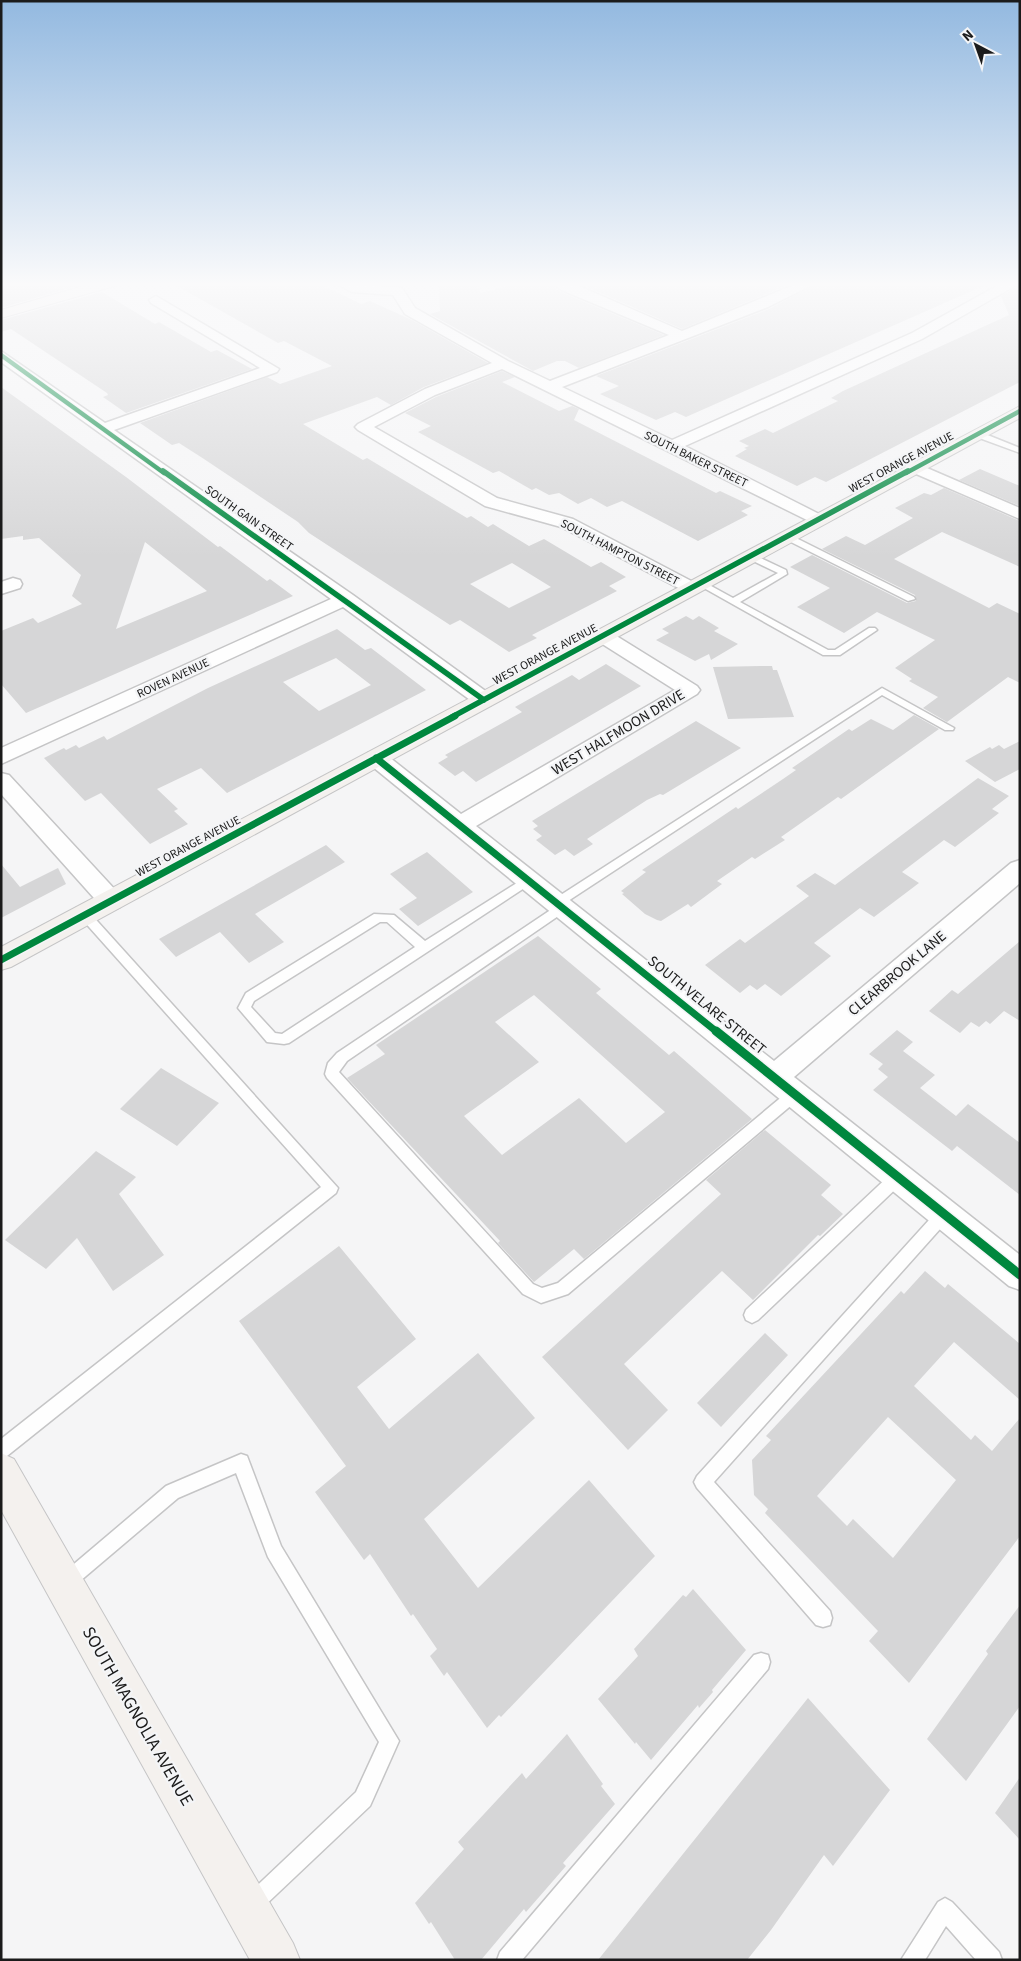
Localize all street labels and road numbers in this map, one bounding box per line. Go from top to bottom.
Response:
street label: SOUTH BAKER STREET [641,427,751,492]
street label: WEST ORANGE AVENUE [846,428,957,497]
street label: SOUTH GAIN STREET [201,481,297,556]
street label: SOUTH HAMPTON STREET [557,515,683,590]
street label: WEST ORANGE AVENUE [490,620,601,689]
street label: ROVEN AVENUE [134,654,212,703]
street label: WEST HALFMOON DRIVE [548,684,689,781]
street label: WEST ORANGE AVENUE [133,812,244,881]
street label: CLEARBROOK LANE [844,926,951,1021]
street label: SOUTH VELARE STREET [643,951,770,1060]
street label: SOUTH MAGNOLIA AVENUE [76,1622,199,1811]

